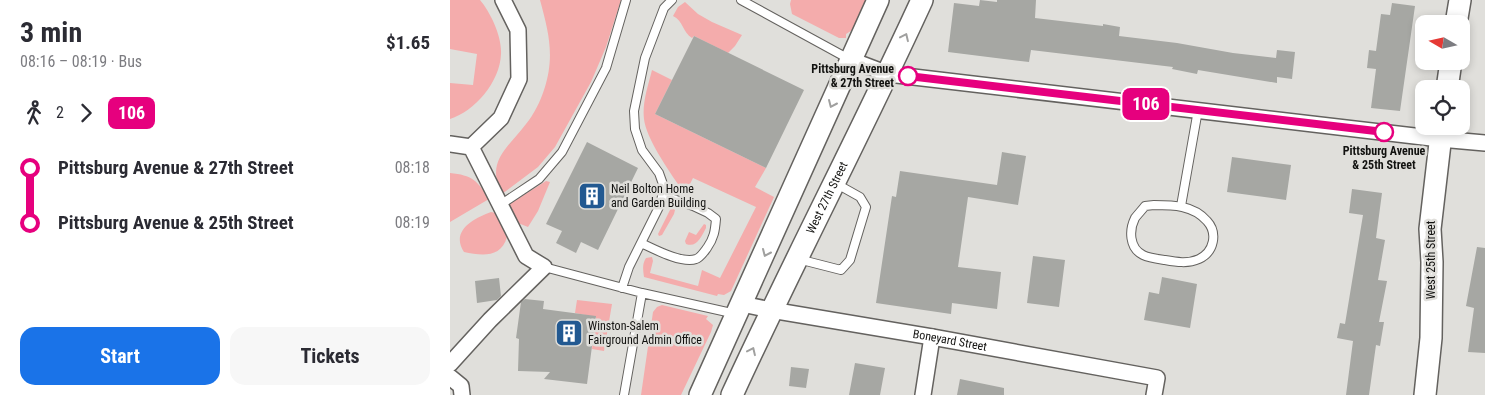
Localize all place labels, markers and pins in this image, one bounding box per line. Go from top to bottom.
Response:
place label: Pittsburg Avenue & 27th Street [811,62,894,90]
marker: Pittsburg Avenue & 27th Street [898,66,918,86]
marker: Pittsburg Avenue & 25th Street [1374,122,1394,142]
place label: Pittsburg Avenue & 25th Street [1343,144,1426,172]
building icon: Neil Bolton Home and Garden Building [577,181,607,211]
place label: Neil Bolton Home and Garden Building [611,182,706,210]
building icon: Winston-Salem Fairground Admin Office [554,318,584,348]
place label: Winston-Salem Fairground Admin Office [588,319,702,347]

